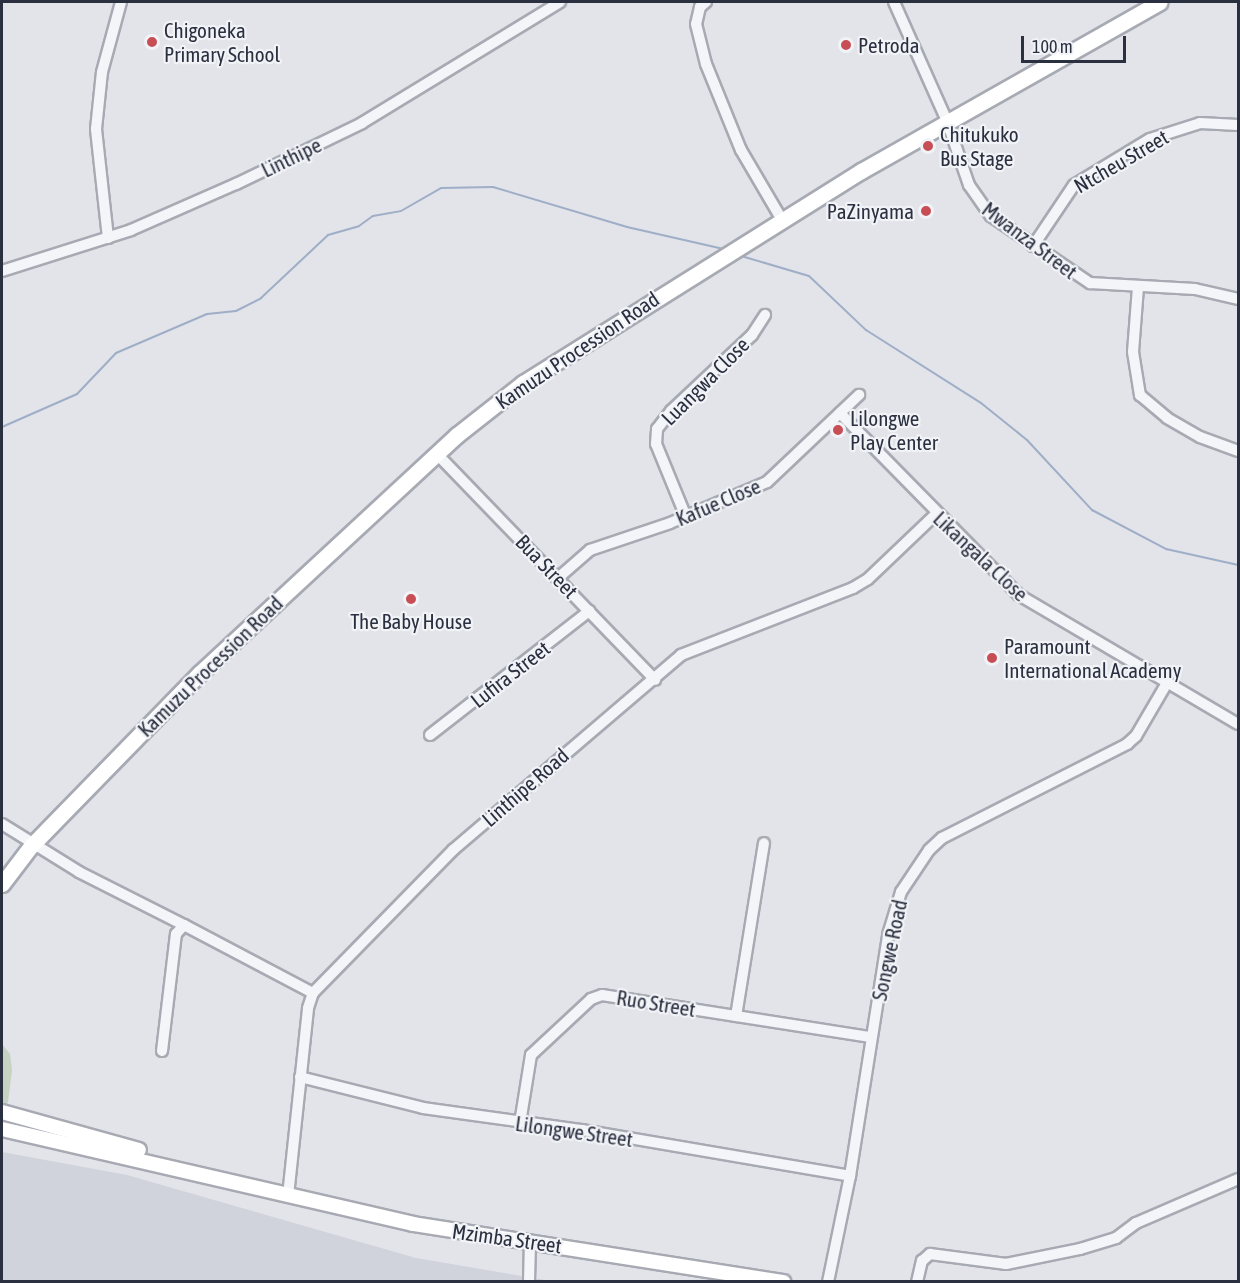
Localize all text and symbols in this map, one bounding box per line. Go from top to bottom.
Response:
place label: Chigoneka Primary School [164,17,280,67]
scale bar [1024,24,1129,62]
place label: Petroda [858,32,919,58]
marker: Chigoneka Primary School [145,35,159,49]
text: 100 m [1032,36,1073,57]
marker: Petroda [839,38,853,52]
place label: Chitukuko Bus Stage [940,121,1019,171]
street label: Ntcheu Street [1069,124,1173,198]
street label: Linthipe [257,132,325,182]
marker: Chitukuko Bus Stage [921,139,935,153]
street label: Mwanza Street [977,196,1083,284]
place label: PaZinyama [827,198,914,224]
marker: PaZinyama [919,204,933,218]
street label: Kamuzu Procession Road [490,286,664,414]
street label: Luangwa Close [656,332,754,430]
place label: Lilongwe Play Center [850,405,938,455]
marker: Lilongwe Play Center [831,423,845,437]
street label: Kafue Close [672,473,764,531]
street label: Likangala Close [928,506,1034,606]
street label: Bua Street [511,529,583,603]
street label: Kamuzu Procession Road [132,590,288,742]
marker: The Baby House [404,592,418,606]
place label: The Baby House [350,608,472,634]
place label: Paramount International Academy [1004,633,1181,683]
street label: Lufira Street [465,635,555,713]
marker: Paramount International Academy [985,651,999,665]
street label: Linthipe Road [476,743,574,831]
street label: Songwe Road [866,897,912,1003]
street label: Ruo Street [615,984,697,1022]
street label: Lilongwe Street [514,1110,634,1152]
street label: Mzimba Street [451,1218,563,1258]

